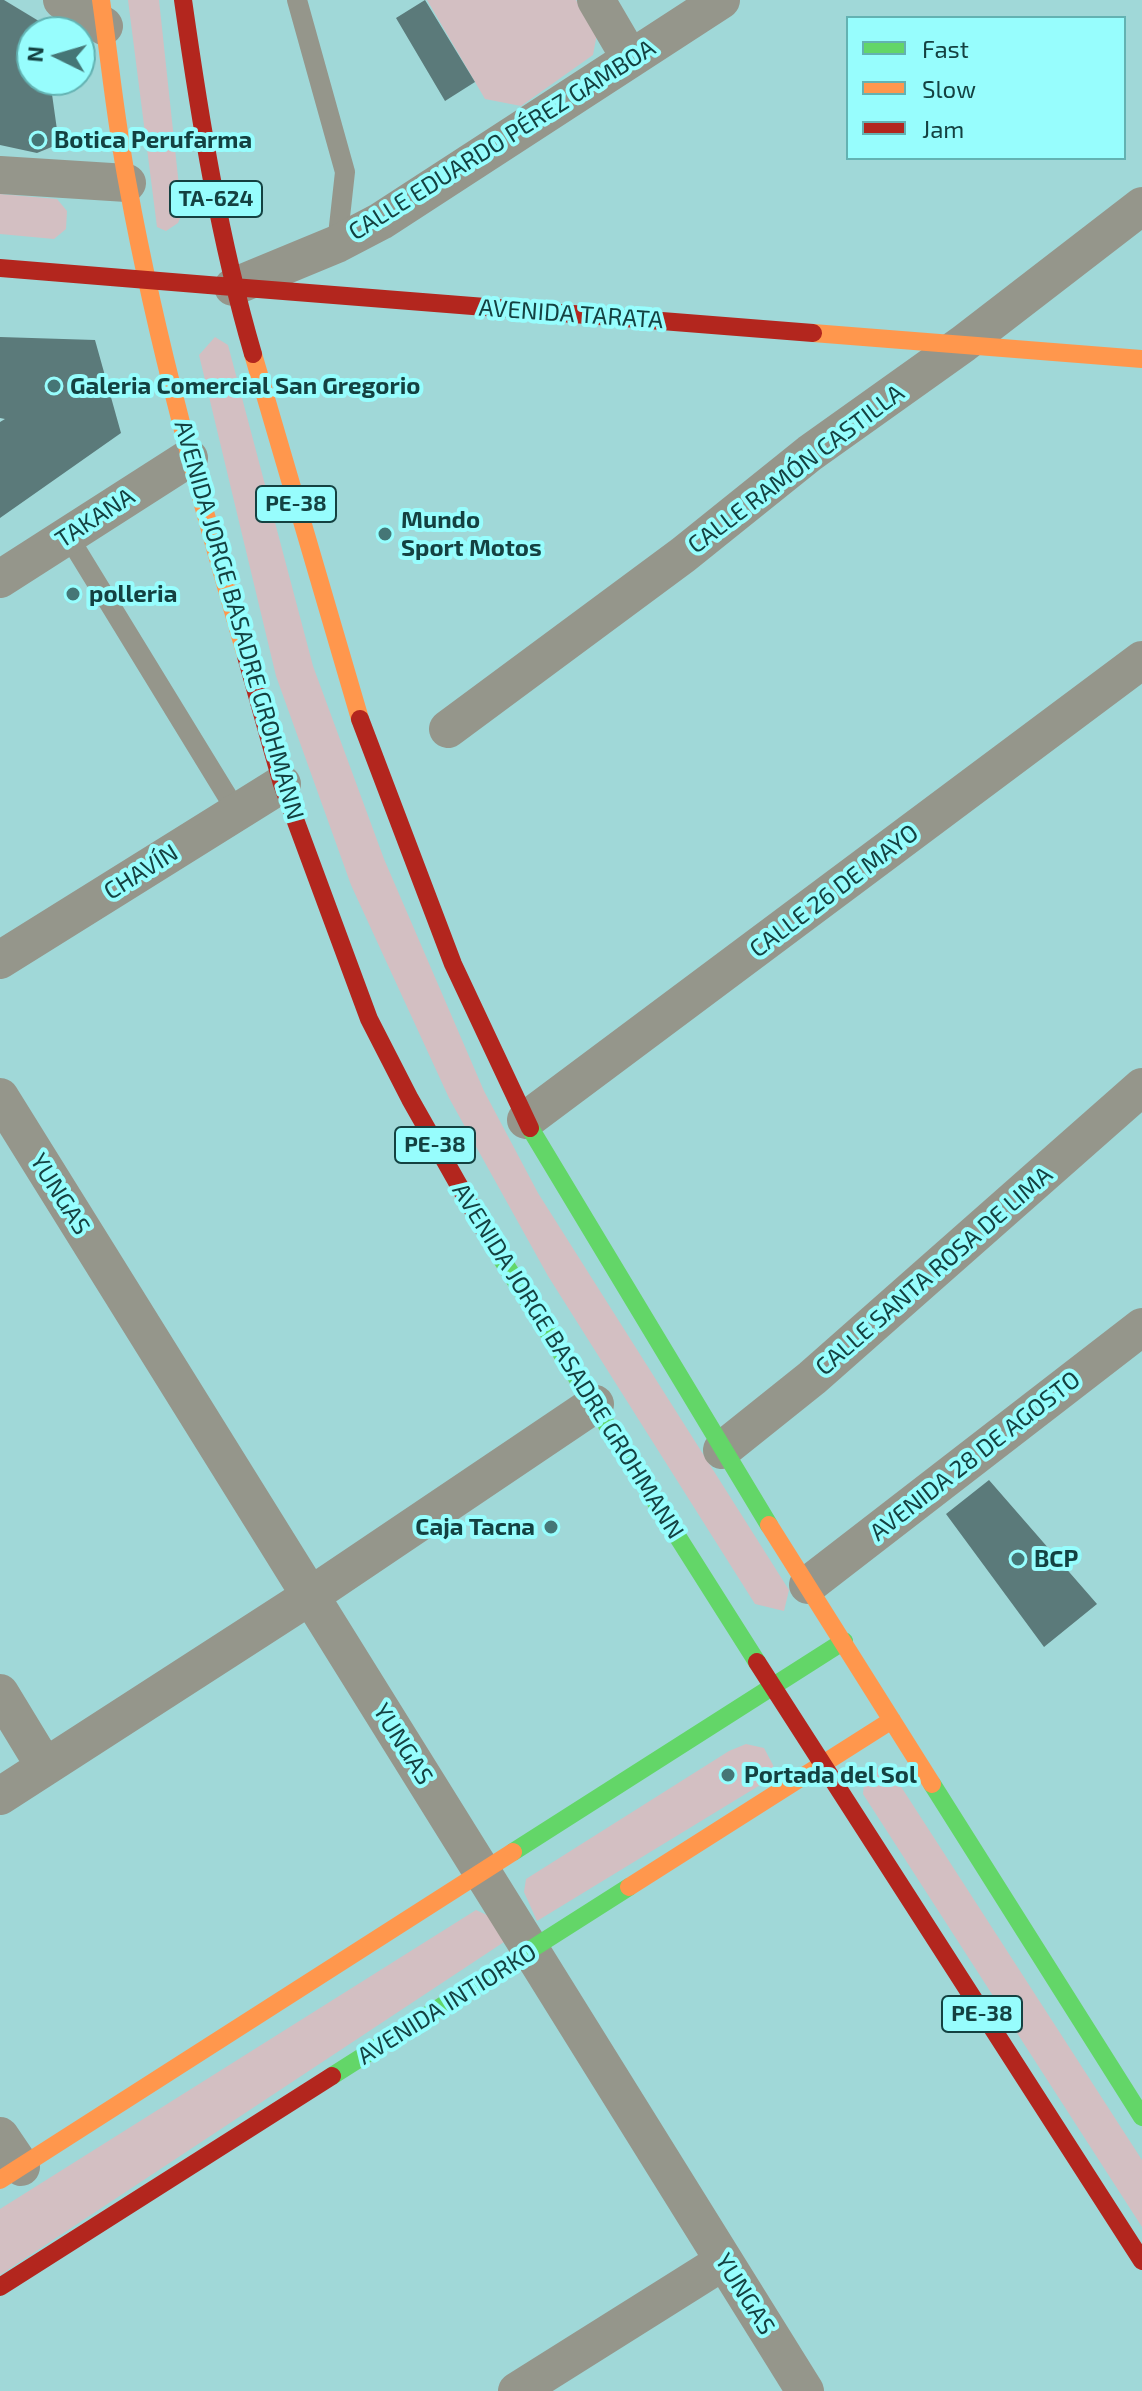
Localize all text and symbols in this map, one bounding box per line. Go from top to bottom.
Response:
north arrow [16,16,96,96]
legend [846,16,1126,160]
street label: CALLE EDUARDO PÉREZ GAMBOA [343,33,661,247]
text: Fast [922,34,969,63]
text: N [20,45,48,63]
text: Slow [922,74,976,103]
text: Jam [922,114,964,143]
place label: Botica Perufarma [54,126,252,154]
marker: Botica Perufarma [29,131,47,149]
road number: TA-624 [170,181,262,217]
street label: AVENIDA TARATA [478,293,664,335]
place label: Galeria Comercial San Gregorio [70,372,420,400]
marker: Galeria Comercial San Gregorio [45,377,63,395]
street label: CALLE RAMÓN CASTILLA [682,378,910,560]
street label: AVENIDA JORGE BASADRE GROHMANN [168,417,310,823]
street label: TAKANA [50,482,140,554]
road number: PE-38 [256,486,336,522]
place label: Mundo Sport Motos [401,506,542,562]
marker: Mundo Sport Motos [376,525,394,543]
place label: polleria [89,580,177,608]
marker: polleria [64,585,82,603]
street label: CALLE 26 DE MAYO [744,818,924,964]
street label: CHAVÍN [99,838,183,906]
road number: PE-38 [395,1127,475,1163]
street label: YUNGAS [24,1148,96,1240]
street label: CALLE SANTA ROSA DE LIMA [810,1160,1058,1382]
street label: AVENIDA JORGE BASADRE GROHMANN [446,1178,690,1544]
street label: AVENIDA 28 DE AGOSTO [864,1365,1086,1547]
place label: Caja Tacna [415,1513,535,1541]
marker: Caja Tacna [542,1518,560,1536]
place label: BCP [1034,1545,1078,1573]
marker: BCP [1009,1550,1027,1568]
street label: YUNGAS [367,1698,439,1790]
place label: Portada del Sol [744,1761,917,1789]
marker: Portada del Sol [719,1766,737,1784]
street label: AVENIDA INTIORKO [352,1937,542,2071]
road number: PE-38 [942,1996,1022,2032]
street label: YUNGAS [709,2248,781,2340]

